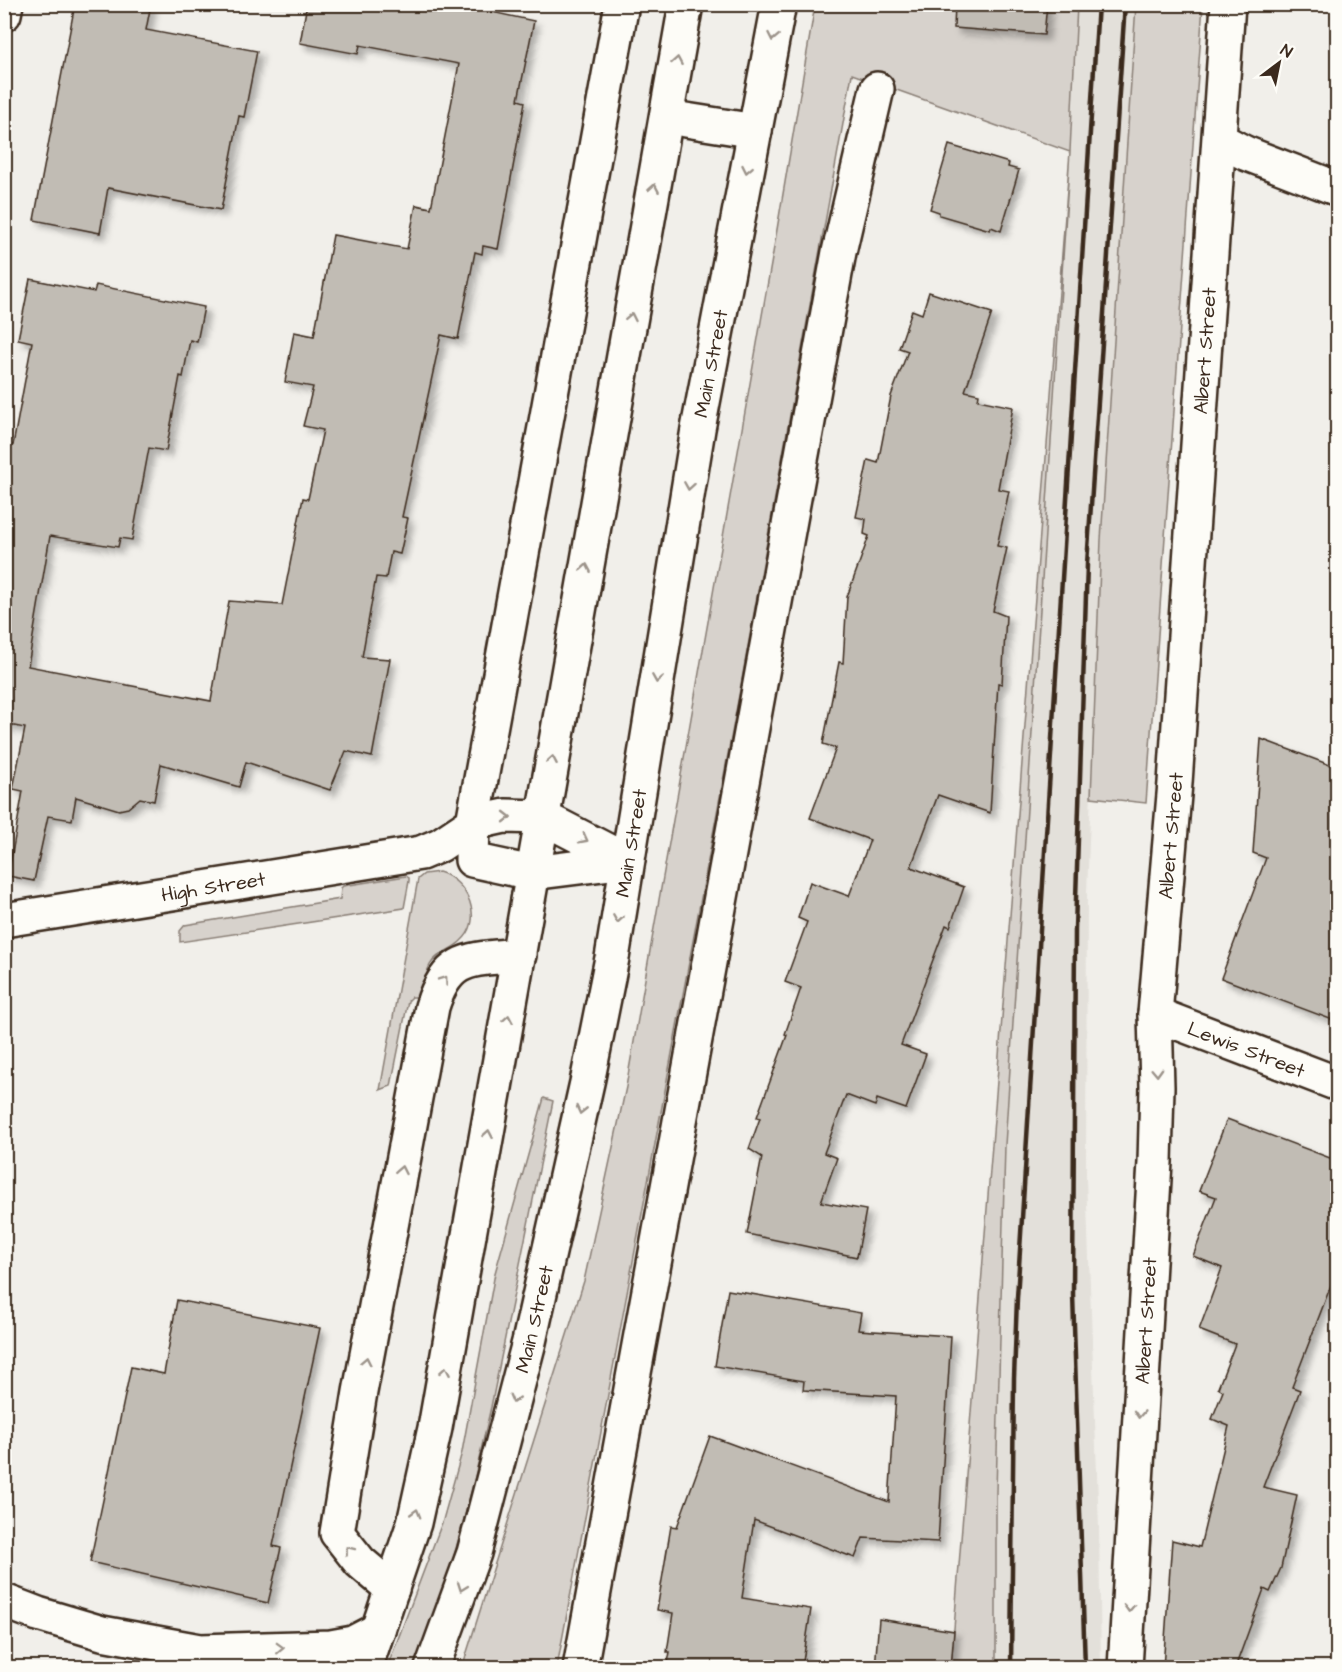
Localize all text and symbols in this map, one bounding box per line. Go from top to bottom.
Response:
one-way arrow [767,32,780,42]
north arrow [1249,33,1309,93]
text: N [1276,39,1297,63]
one-way arrow [670,56,682,65]
one-way arrow [742,164,754,174]
one-way arrow [648,183,660,193]
street label: Albert Street [1187,287,1224,415]
street label: Main Street [687,307,735,420]
one-way arrow [624,313,637,323]
one-way arrow [683,482,695,491]
one-way arrow [579,563,592,573]
one-way arrow [651,673,664,683]
one-way arrow [545,755,558,765]
street label: Albert Street [1152,771,1191,900]
street label: Main Street [609,787,654,899]
one-way arrow [502,811,511,823]
one-way arrow [578,832,589,843]
street label: High Street [159,865,268,910]
one-way arrow [613,914,625,923]
one-way arrow [436,976,447,987]
one-way arrow [501,1014,514,1024]
street label: Lewis Street [1183,1015,1309,1085]
one-way arrow [1150,1068,1163,1077]
one-way arrow [575,1105,588,1115]
one-way arrow [481,1129,493,1138]
one-way arrow [395,1165,407,1174]
street label: Albert Street [1129,1256,1164,1385]
street label: Main Street [509,1263,561,1376]
one-way arrow [359,1357,372,1367]
one-way arrow [439,1366,451,1376]
one-way arrow [509,1393,521,1404]
one-way arrow [1133,1409,1146,1418]
one-way arrow [409,1508,421,1519]
one-way arrow [346,1545,357,1556]
one-way arrow [456,1581,469,1591]
one-way arrow [1122,1604,1135,1613]
one-way arrow [275,1642,284,1655]

